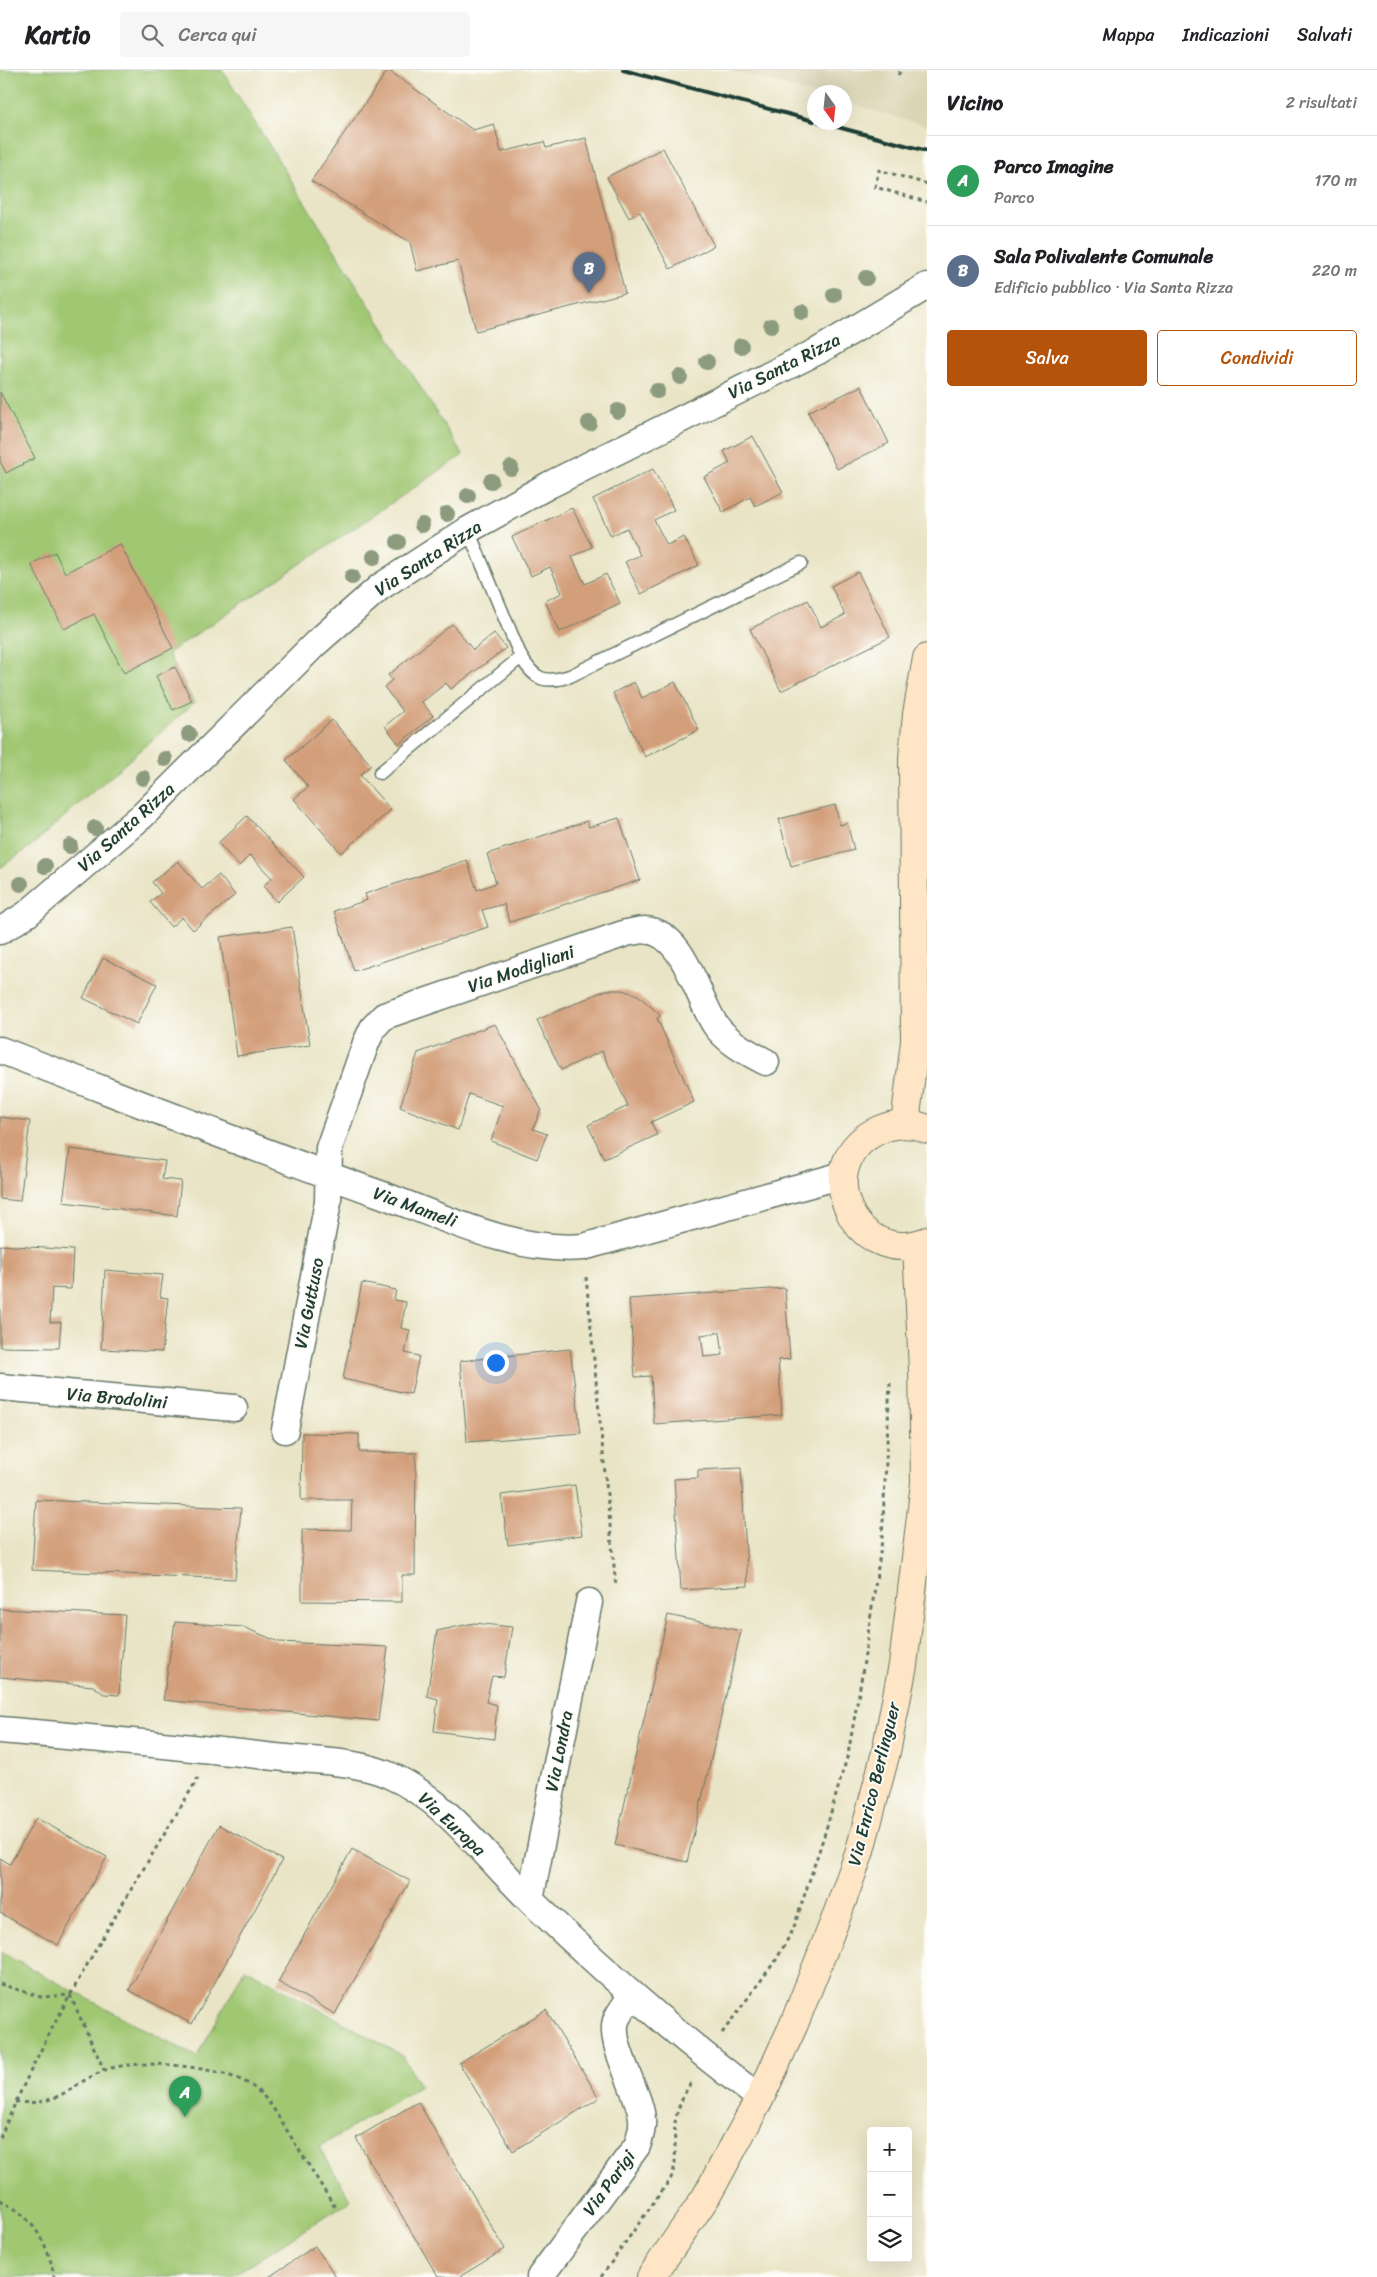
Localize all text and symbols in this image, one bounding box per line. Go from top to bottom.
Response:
search box [120,12,470,57]
text: Kartio [25,14,90,56]
text: Cerca qui [178,18,257,51]
text: Mappa [1102,19,1154,51]
text: Indicazioni [1182,19,1269,51]
text: Salvati [1297,19,1352,51]
icon: search [138,21,166,49]
text: Vicino [947,84,1003,122]
north arrow [807,85,852,130]
text: 2 risultati [1286,88,1357,117]
text: Parco Imagine [994,150,1113,183]
text: A [958,166,968,195]
text: 170 m [1314,166,1357,195]
text: Parco [994,183,1034,212]
text: Sala Polivalente Comunale [994,240,1213,273]
pin: B [573,252,605,293]
text: B [958,256,968,285]
text: 220 m [1312,256,1357,285]
text: Edificio pubblico · Via Santa Rizza [994,273,1233,302]
street label: Via Santa Rizza [722,324,846,408]
button: Salva [947,330,1147,386]
button: Condividi [1157,330,1357,386]
street label: Via Santa Rizza [368,511,488,605]
street label: Via Santa Rizza [70,774,182,880]
street label: Via Modigliani [463,935,580,1002]
street label: Via Mameli [369,1177,462,1237]
street label: Via Guttuso [284,1255,334,1351]
your location [483,1350,509,1376]
street label: Via Brodolini [65,1378,170,1418]
street label: Via Enrico Berlinguer [838,1697,910,1869]
street label: Via Londra [535,1708,583,1794]
street label: Via Europa [410,1784,494,1865]
pin: A [169,2076,201,2117]
map controls [867,2127,912,2262]
button: + [867,2127,912,2172]
street label: Via Parigi [574,2142,645,2223]
button: − [867,2172,912,2217]
button: layers [867,2217,912,2262]

